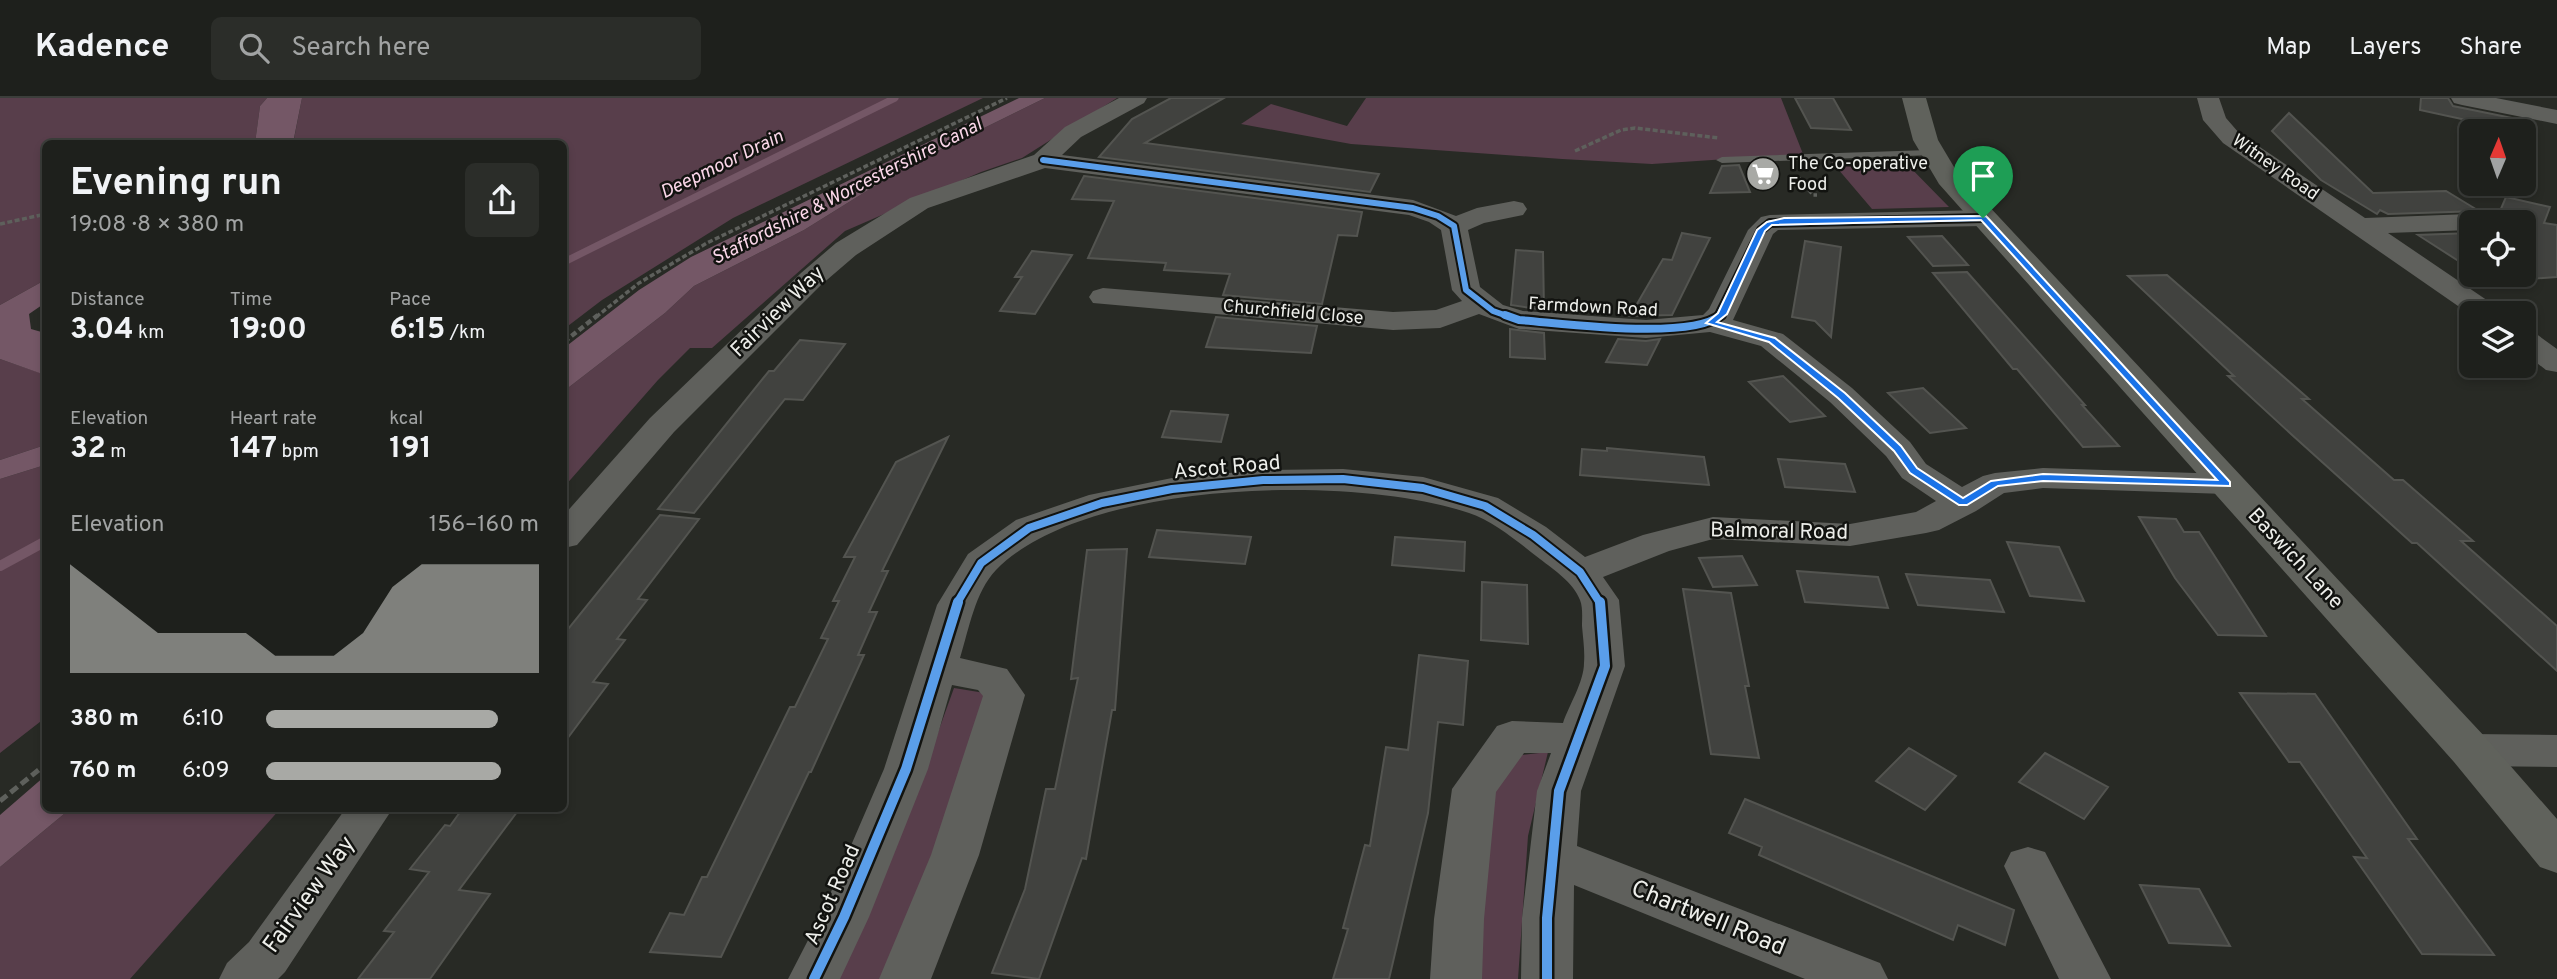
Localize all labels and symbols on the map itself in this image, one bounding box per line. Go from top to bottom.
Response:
water label: Staffordshire & Worcestershire Canal [708,113,987,271]
north arrow [2459,119,2536,196]
water label: Deepmoor Drain [656,125,788,205]
street label: Witney Road [2227,130,2323,206]
pin [1953,146,2013,218]
place label: The Co-operative Food [1788,153,1928,197]
supermarket icon: The Co-operative Food [1744,155,1782,193]
street label: Fairview Way [725,260,831,364]
street label: Farmdown Road [1528,293,1658,323]
street label: Churchfield Close [1222,295,1364,331]
street label: Ascot Road [1172,450,1282,486]
street label: Baswich Lane [2241,503,2349,615]
street label: Balmoral Road [1710,517,1848,547]
street label: Fairview Way [257,830,363,960]
street label: Ascot Road [799,840,867,950]
street label: Chartwell Road [1626,874,1790,964]

